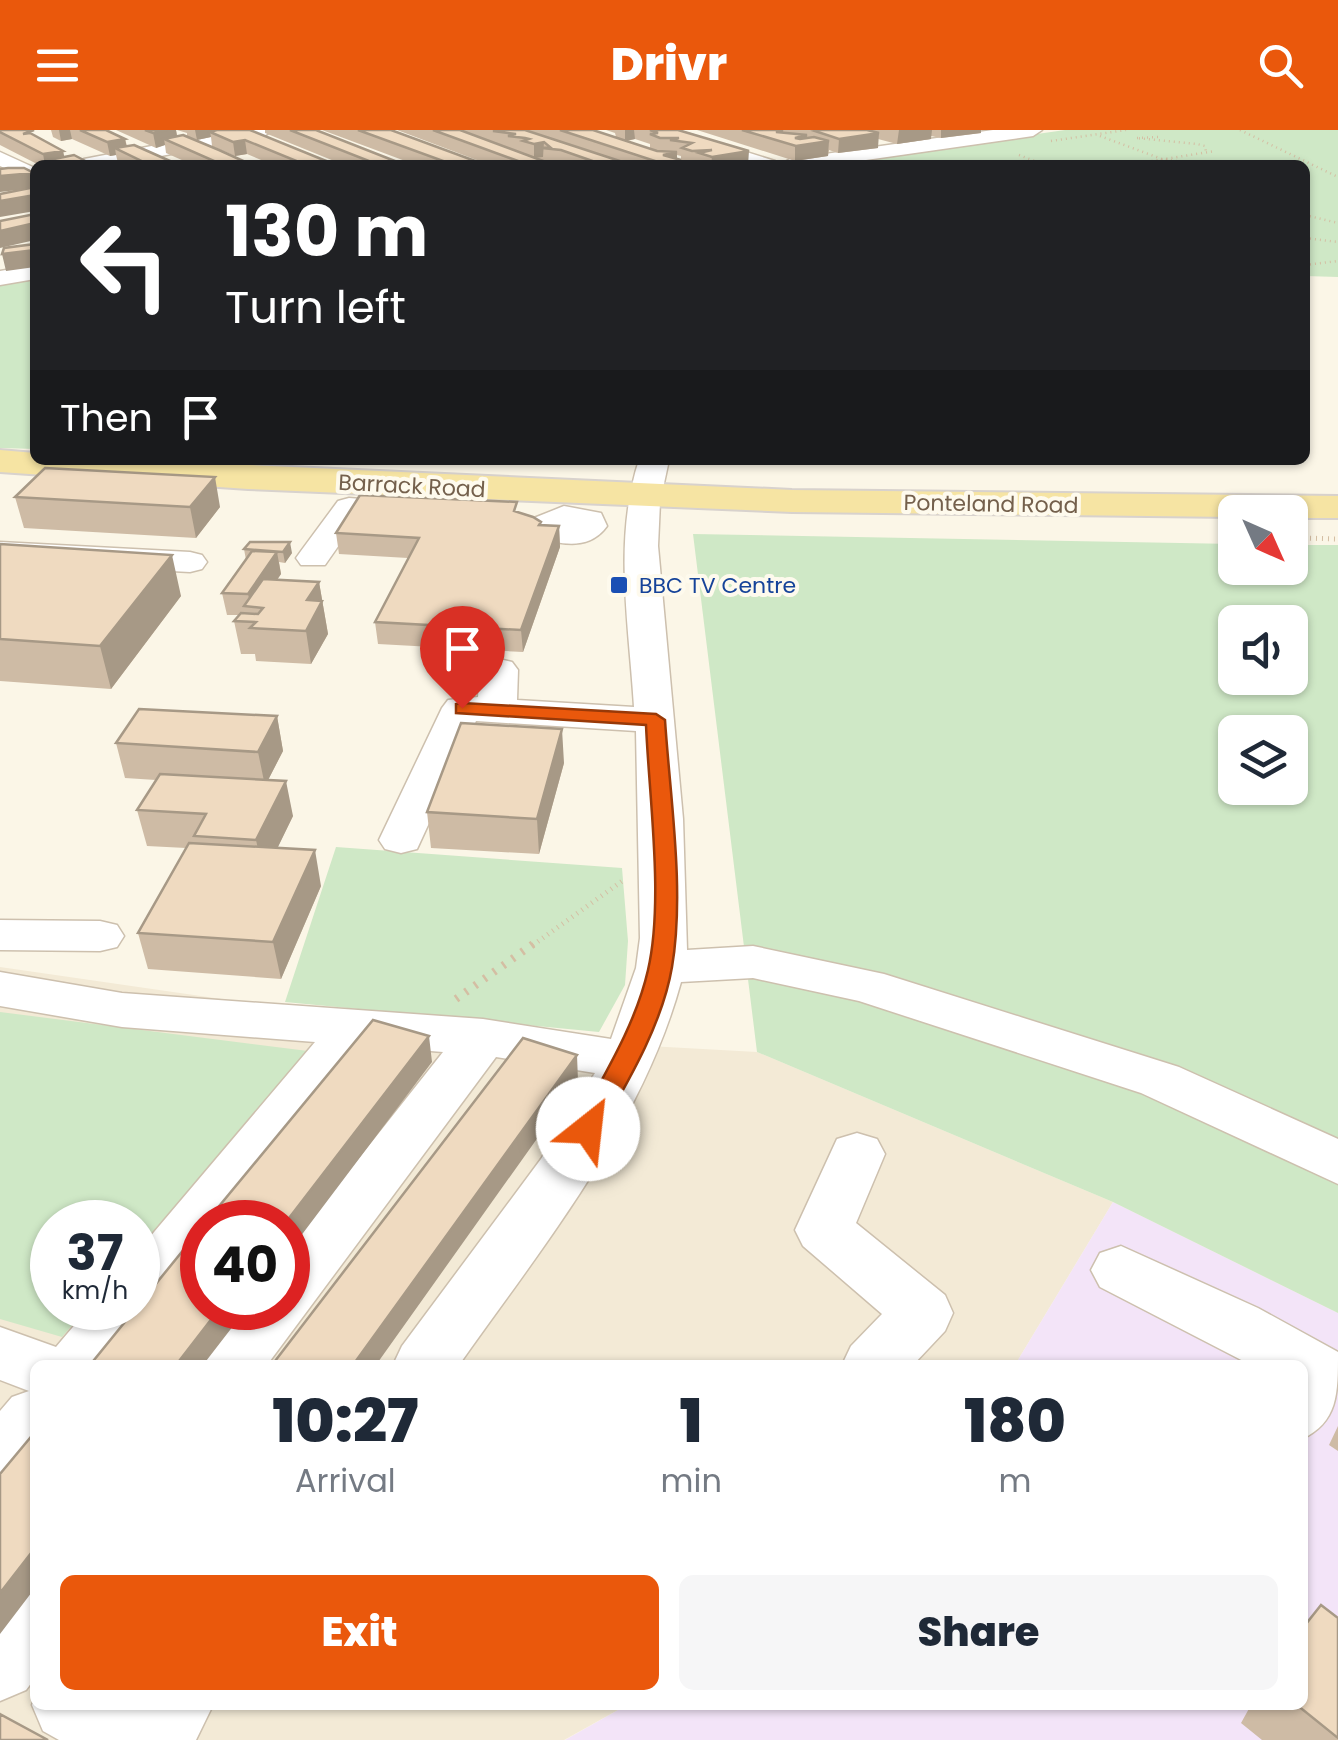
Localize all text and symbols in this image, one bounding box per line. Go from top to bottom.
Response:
text: Drivr [611,33,727,96]
icon: menu [30,38,85,93]
icon: search [1253,38,1308,93]
text: 130 m [225,182,428,281]
icon: left [60,200,190,330]
text: Turn left [225,276,406,339]
icon: arrive [173,390,228,445]
text: Then [60,391,153,444]
street label: Barrack Road [338,467,486,505]
street label: Ponteland Road [903,487,1079,521]
north arrow [1218,495,1308,585]
map controls [1218,495,1308,805]
place label: BBC TV Centre [639,570,796,601]
marker: BBC TV Centre [608,574,630,596]
button: sound [1218,605,1308,695]
pin [420,606,505,709]
icon: arrive [435,621,490,676]
button: layers [1218,715,1308,805]
position arrow [536,1077,640,1181]
speed limit sign: 40 [180,1200,310,1330]
text: 37 [67,1217,124,1288]
text: km/h [62,1273,128,1308]
text: 10:27 [272,1379,418,1463]
text: 1 [680,1379,703,1463]
text: 180 [964,1379,1066,1463]
text: Arrival [295,1458,396,1503]
text: min [661,1458,722,1503]
text: m [998,1458,1031,1503]
button: Exit [60,1575,659,1690]
button: Share [679,1575,1278,1690]

